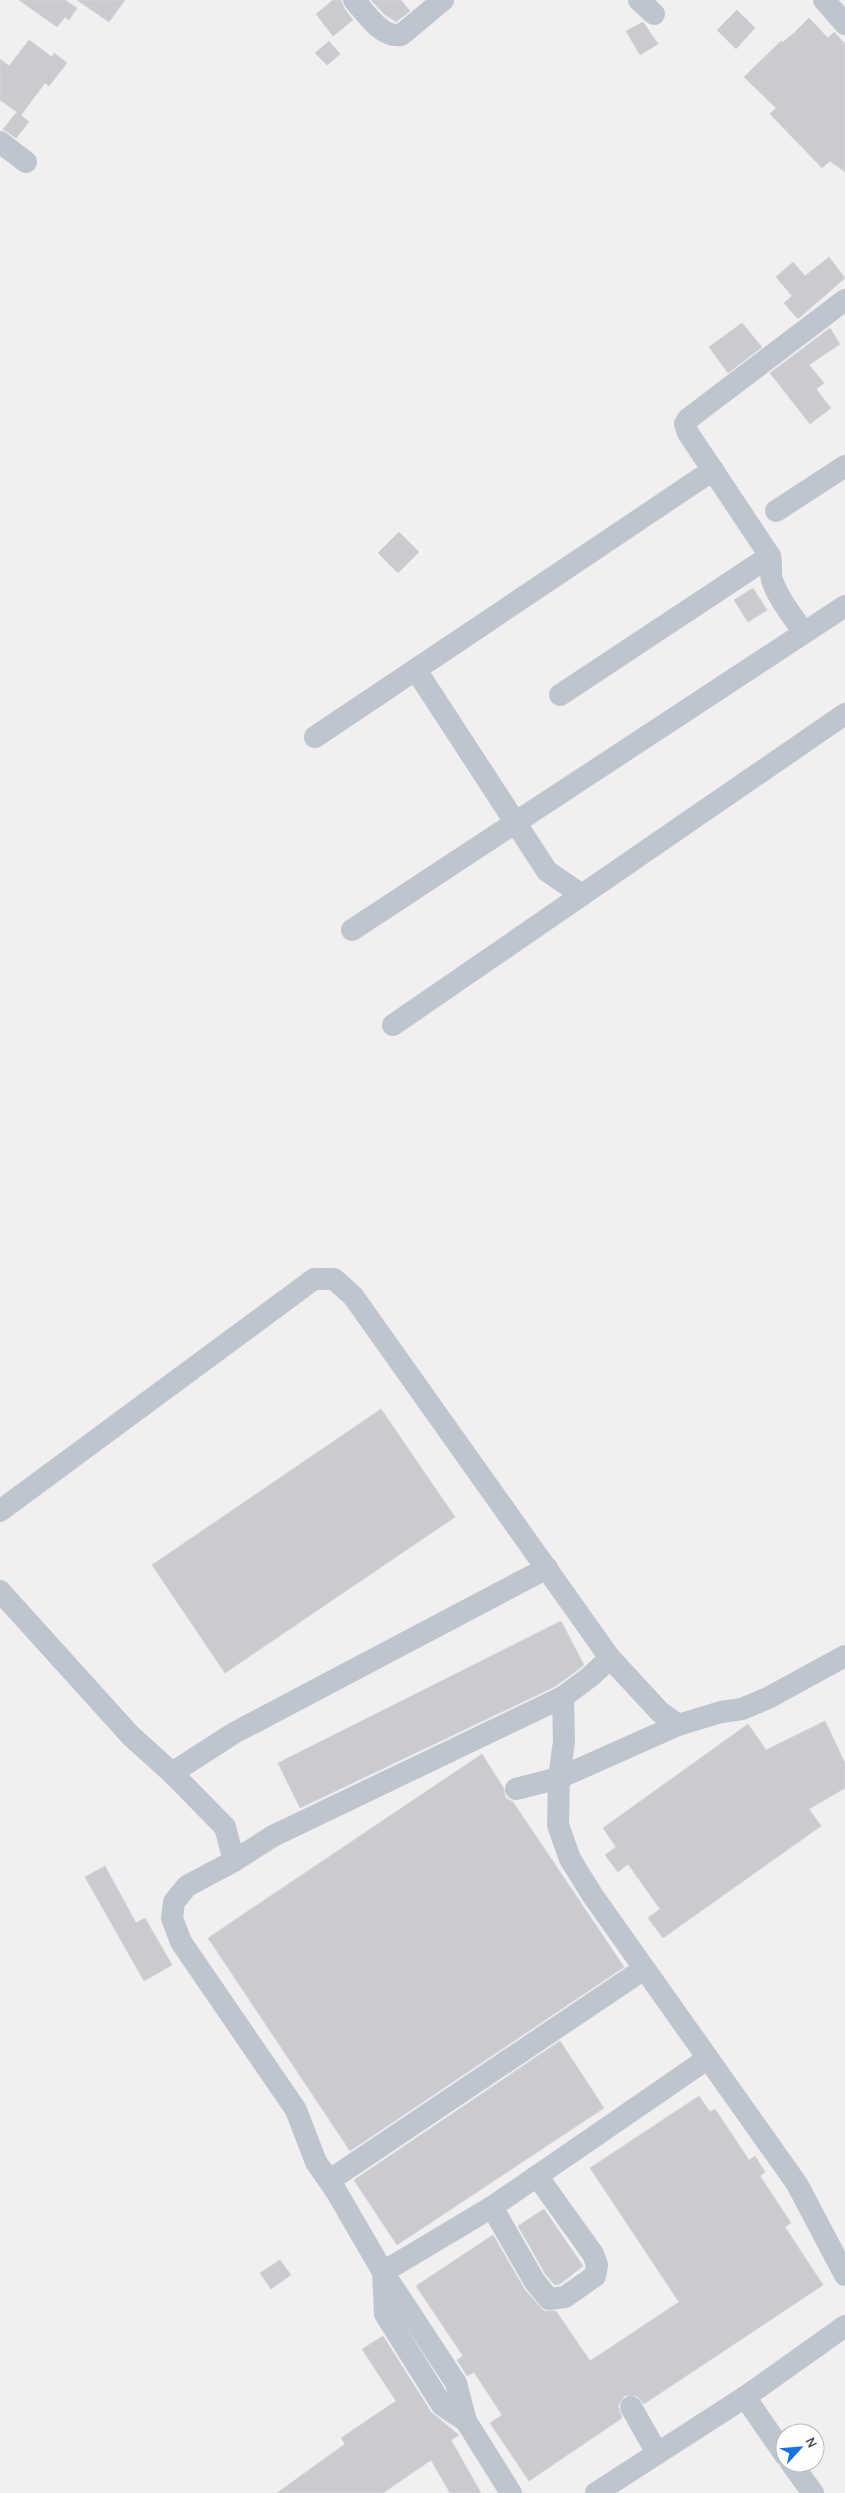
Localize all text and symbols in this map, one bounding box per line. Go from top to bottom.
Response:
north arrow [775,2423,825,2473]
text: N [801,2434,821,2451]

